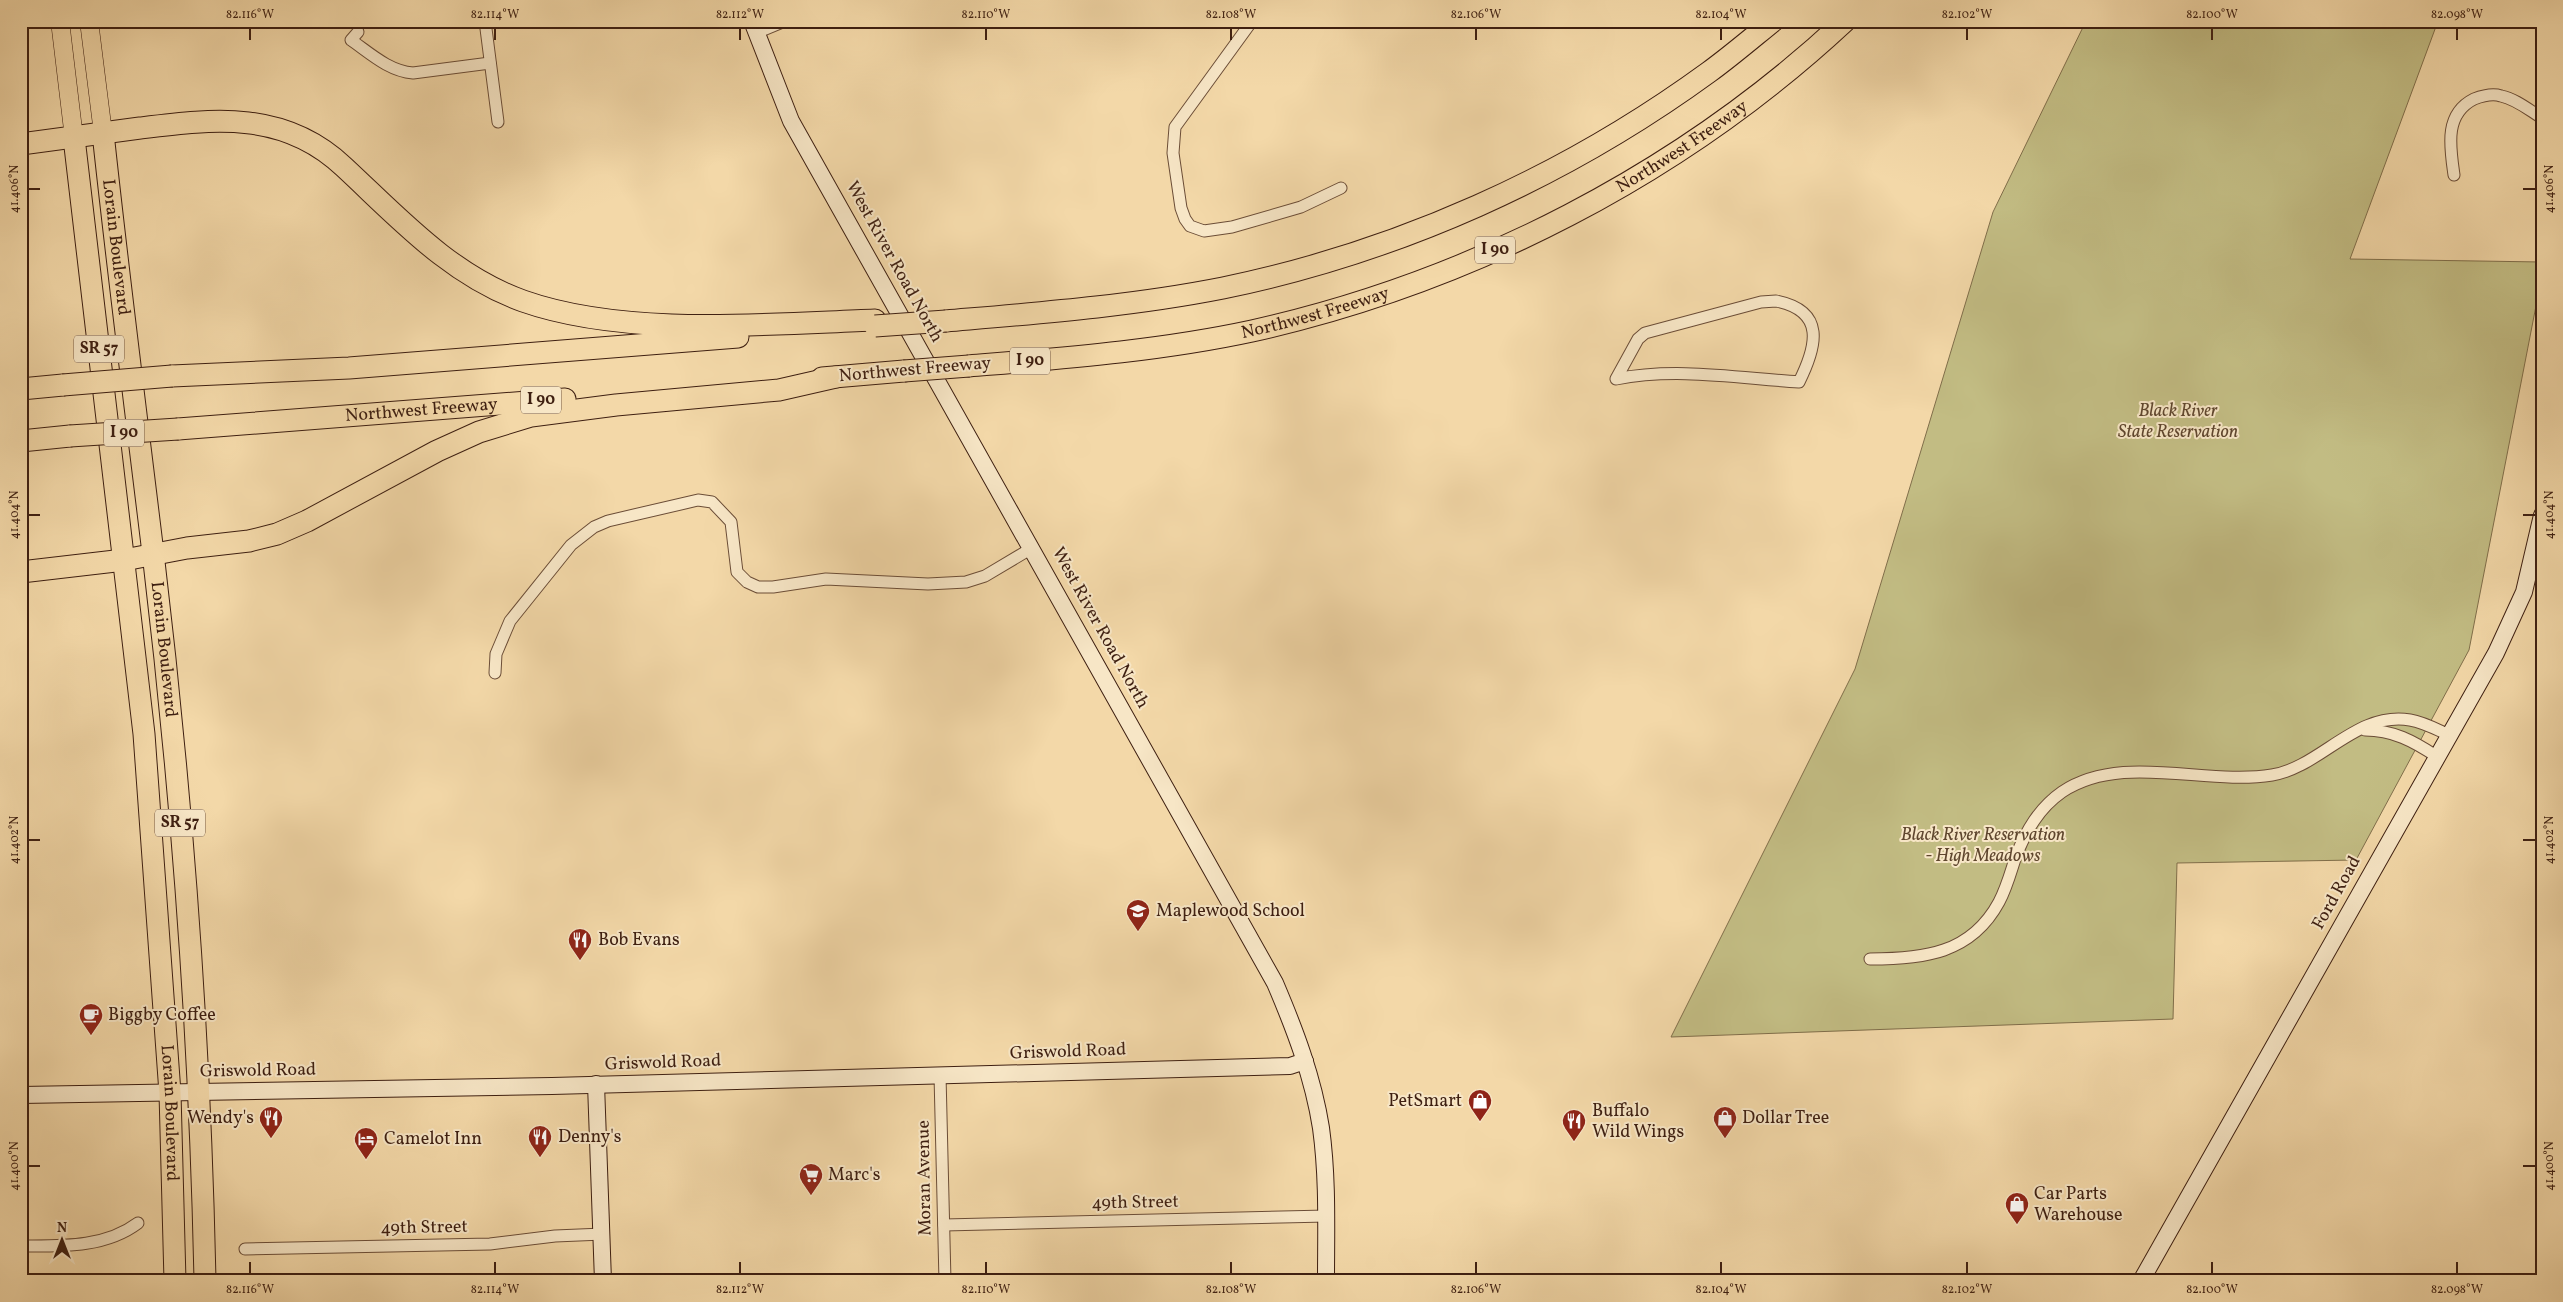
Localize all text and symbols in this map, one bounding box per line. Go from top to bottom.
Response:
text: 82.116°W [226,7,274,23]
text: 82.114°W [471,7,519,23]
text: 82.112°W [716,7,764,23]
text: 82.110°W [962,7,1010,23]
text: 82.108°W [1206,7,1256,23]
text: 82.106°W [1451,7,1501,23]
text: 82.104°W [1696,7,1746,23]
text: 82.102°W [1942,7,1992,23]
text: 82.100°W [2186,7,2238,23]
text: 82.098°W [2431,7,2483,23]
street label: Northwest Freeway [1612,94,1753,199]
text: 41.406°N [7,165,23,213]
text: 41.406°N [2542,165,2558,213]
street label: West River Road North [839,177,949,348]
street label: Lorain Boulevard [96,178,136,317]
road number: I 90 [1475,236,1515,264]
street label: Northwest Freeway [1239,280,1393,345]
road number: SR 57 [74,336,124,362]
road number: I 90 [1010,348,1050,374]
street label: Northwest Freeway [838,351,992,389]
road number: I 90 [521,386,561,414]
street label: Northwest Freeway [344,392,499,429]
park label: Black River State Reservation [2118,399,2238,445]
road number: I 90 [104,419,144,446]
text: 41.404°N [7,491,23,539]
text: 41.404°N [2542,491,2558,539]
street label: West River Road North [1045,543,1155,714]
street label: Lorain Boulevard [144,580,183,719]
road number: SR 57 [155,810,205,836]
text: 41.402°N [7,816,23,864]
text: 41.402°N [2542,816,2558,864]
park label: Black River Reservation - High Meadows [1901,823,2065,869]
street label: Ford Road [2307,852,2367,934]
school or university icon: Maplewood School [1125,898,1151,932]
place label: Maplewood School [1156,899,1305,924]
restaurant icon: Bob Evans [567,927,593,961]
place label: Bob Evans [598,928,680,953]
cafe icon: Biggby Coffee [78,1002,104,1036]
place label: Biggby Coffee [108,1003,216,1028]
street label: Griswold Road [1009,1037,1127,1067]
street label: Lorain Boulevard [154,1044,185,1182]
street label: Griswold Road [604,1048,722,1078]
street label: Griswold Road [200,1057,316,1085]
shop icon: PetSmart [1467,1088,1493,1122]
place label: PetSmart [1388,1089,1462,1114]
place label: Buffalo Wild Wings [1592,1099,1684,1145]
restaurant icon: Wendy's [258,1105,284,1139]
shop icon: Dollar Tree [1712,1105,1738,1139]
place label: Wendy's [187,1106,254,1131]
place label: Dollar Tree [1742,1106,1829,1131]
restaurant icon: Buffalo Wild Wings [1561,1108,1587,1142]
street label: Moran Avenue [911,1120,939,1236]
restaurant icon: Denny's [527,1124,553,1158]
place label: Denny's [558,1125,621,1150]
hotel icon: Camelot Inn [353,1126,379,1160]
place label: Camelot Inn [384,1127,482,1152]
text: 41.400°N [7,1141,23,1191]
text: 41.400°N [2542,1141,2558,1191]
supermarket icon: Marc's [798,1162,824,1196]
place label: Marc's [828,1163,881,1188]
place label: Car Parts Warehouse [2034,1182,2123,1228]
street label: 49th Street [1091,1190,1179,1216]
shop icon: Car Parts Warehouse [2004,1191,2030,1225]
north arrow [38,1214,88,1264]
street label: 49th Street [380,1215,468,1241]
text: N [57,1219,67,1238]
text: 82.116°W [226,1282,274,1298]
text: 82.114°W [471,1282,519,1298]
text: 82.112°W [716,1282,764,1298]
text: 82.110°W [962,1282,1010,1298]
text: 82.108°W [1206,1282,1256,1298]
text: 82.106°W [1451,1282,1501,1298]
text: 82.104°W [1696,1282,1746,1298]
text: 82.102°W [1942,1282,1992,1298]
text: 82.100°W [2186,1282,2238,1298]
text: 82.098°W [2431,1282,2483,1298]

